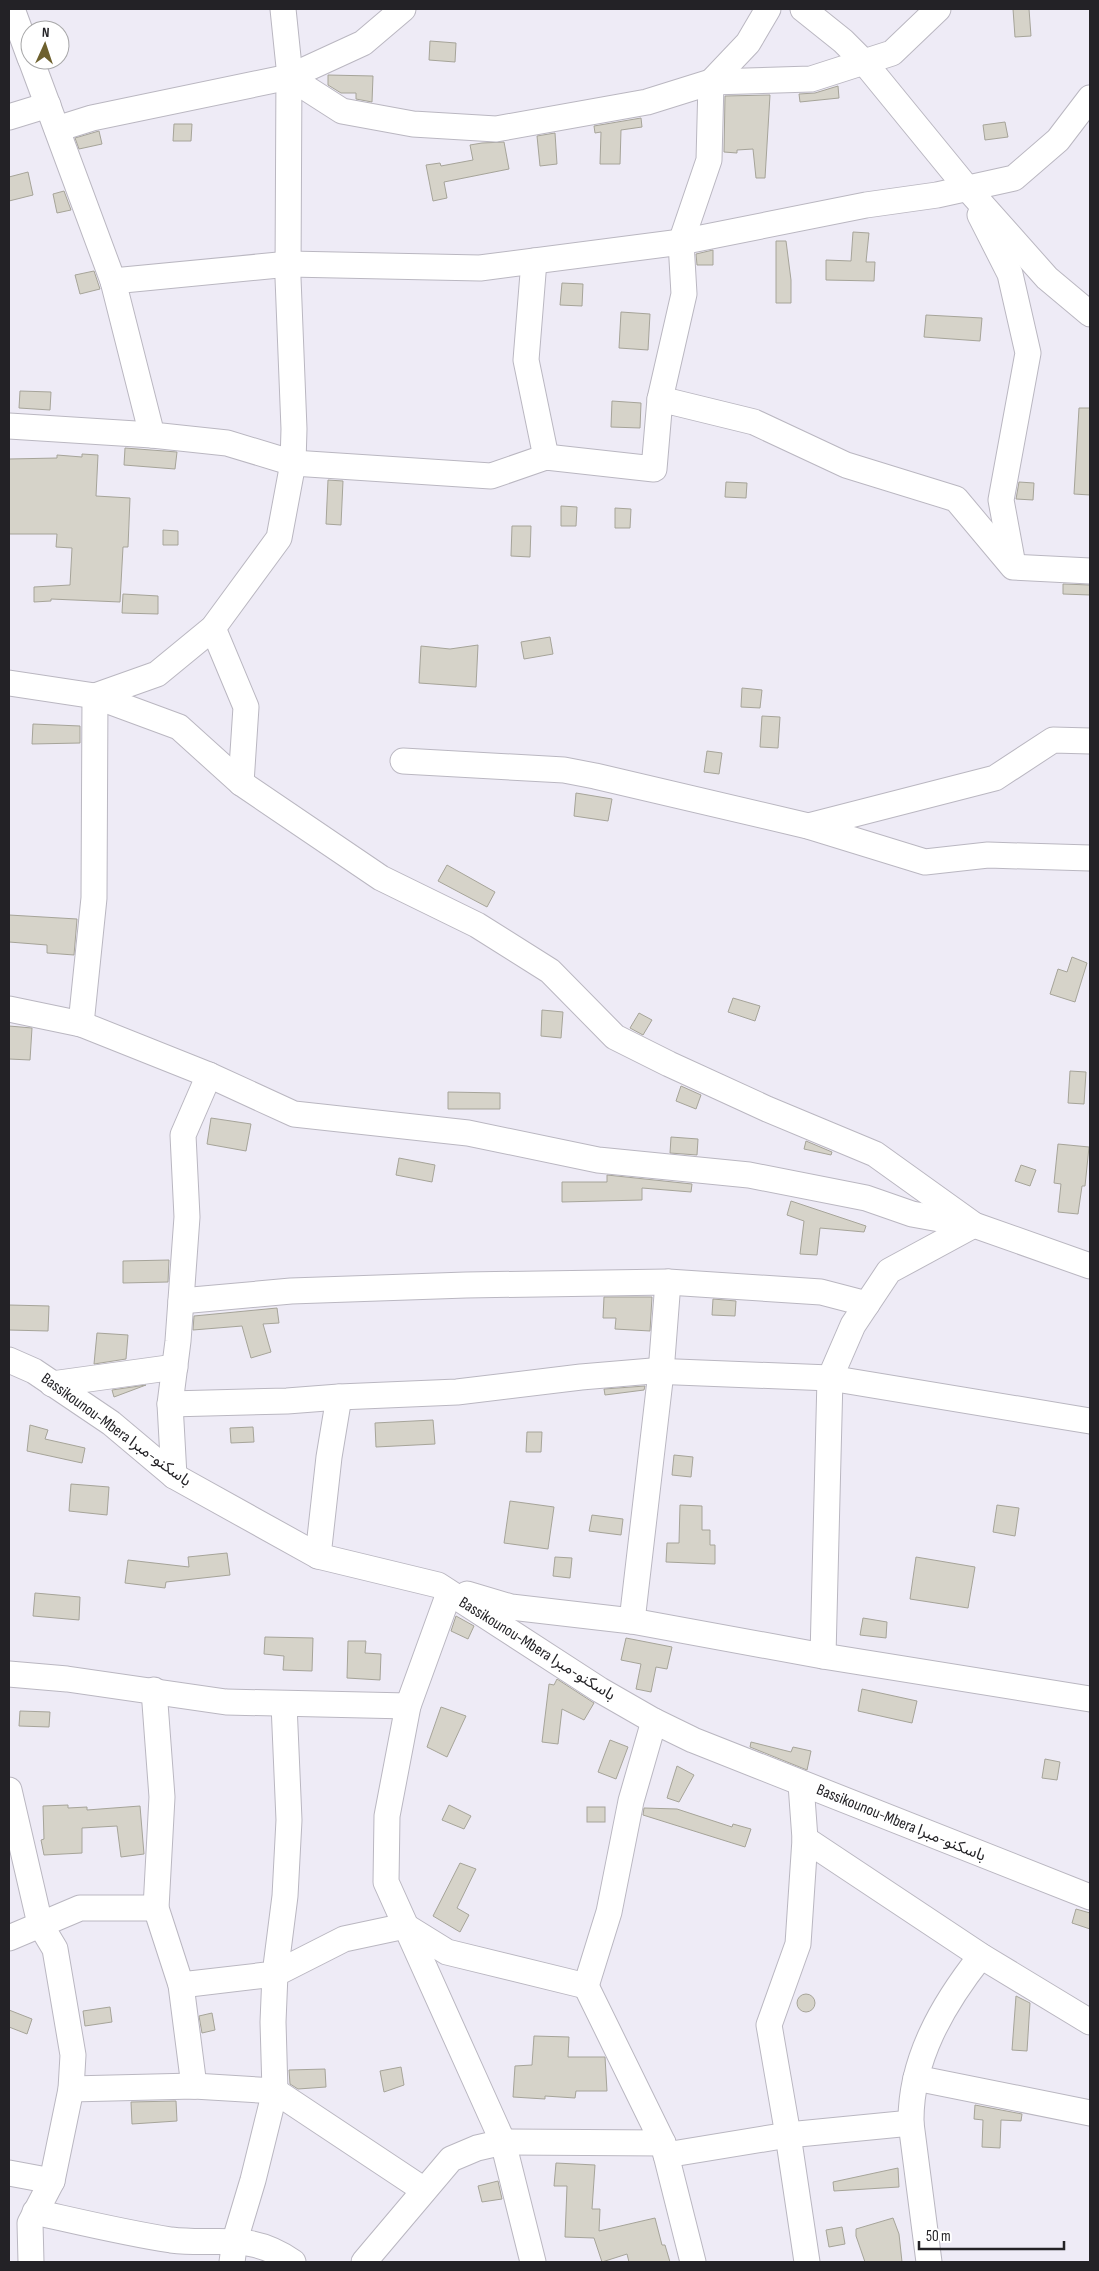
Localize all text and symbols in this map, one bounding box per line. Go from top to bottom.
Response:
north arrow [20,20,70,70]
text: N [41,24,50,41]
street label: Bassikounou-Mbera باسكنو-مبرا [37,1369,195,1491]
street label: Bassikounou-Mbera باسكنو-مبرا [455,1593,619,1705]
street label: Bassikounou-Mbera باسكنو-مبرا [814,1780,988,1866]
scale bar [919,2218,1064,2250]
text: 50 m [926,2227,951,2246]

